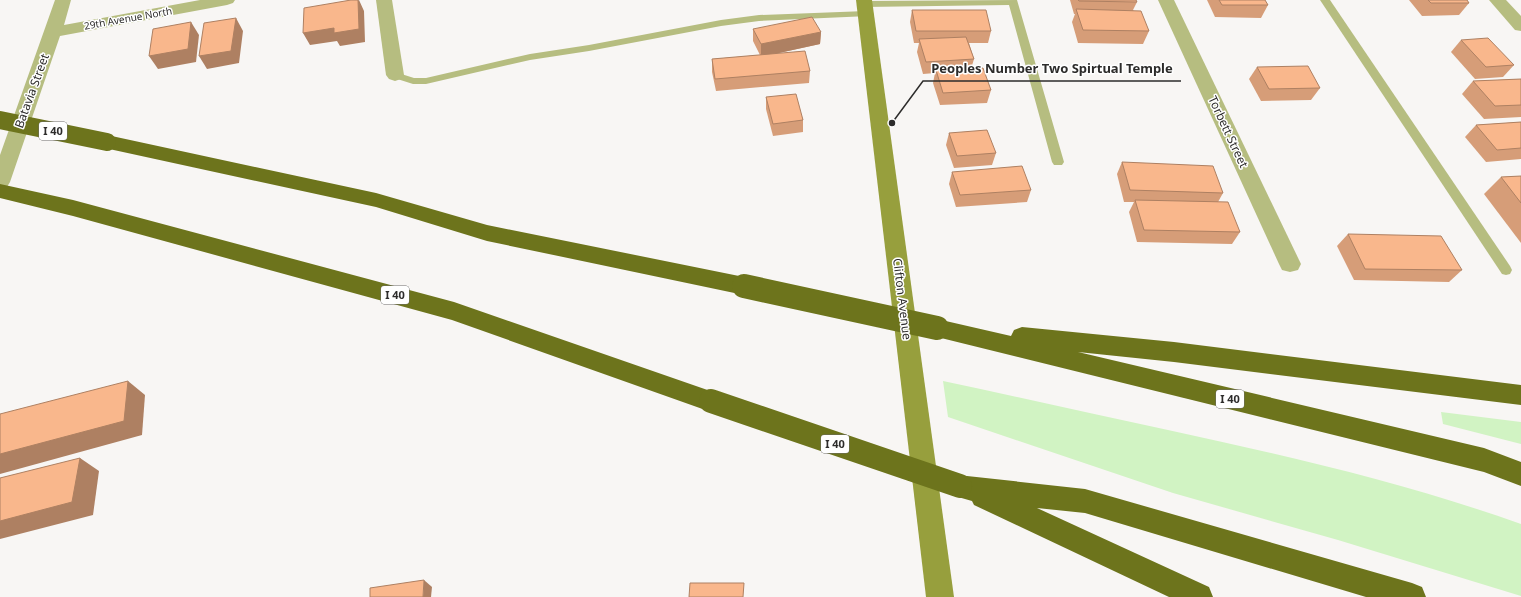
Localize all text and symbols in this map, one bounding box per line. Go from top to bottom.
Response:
street label: 29th Avenue North [83,3,173,33]
street label: Batavia Street [10,51,53,130]
callout: Peoples Number Two Spirtual Temple [923,56,1181,81]
text: Peoples Number Two Spirtual Temple [931,59,1173,77]
street label: Torbett Street [1204,93,1253,171]
road number: I 40 [39,122,67,140]
street label: Clifton Avenue [889,257,916,341]
road number: I 40 [381,286,409,304]
road number: I 40 [1216,390,1244,408]
road number: I 40 [821,435,849,453]

